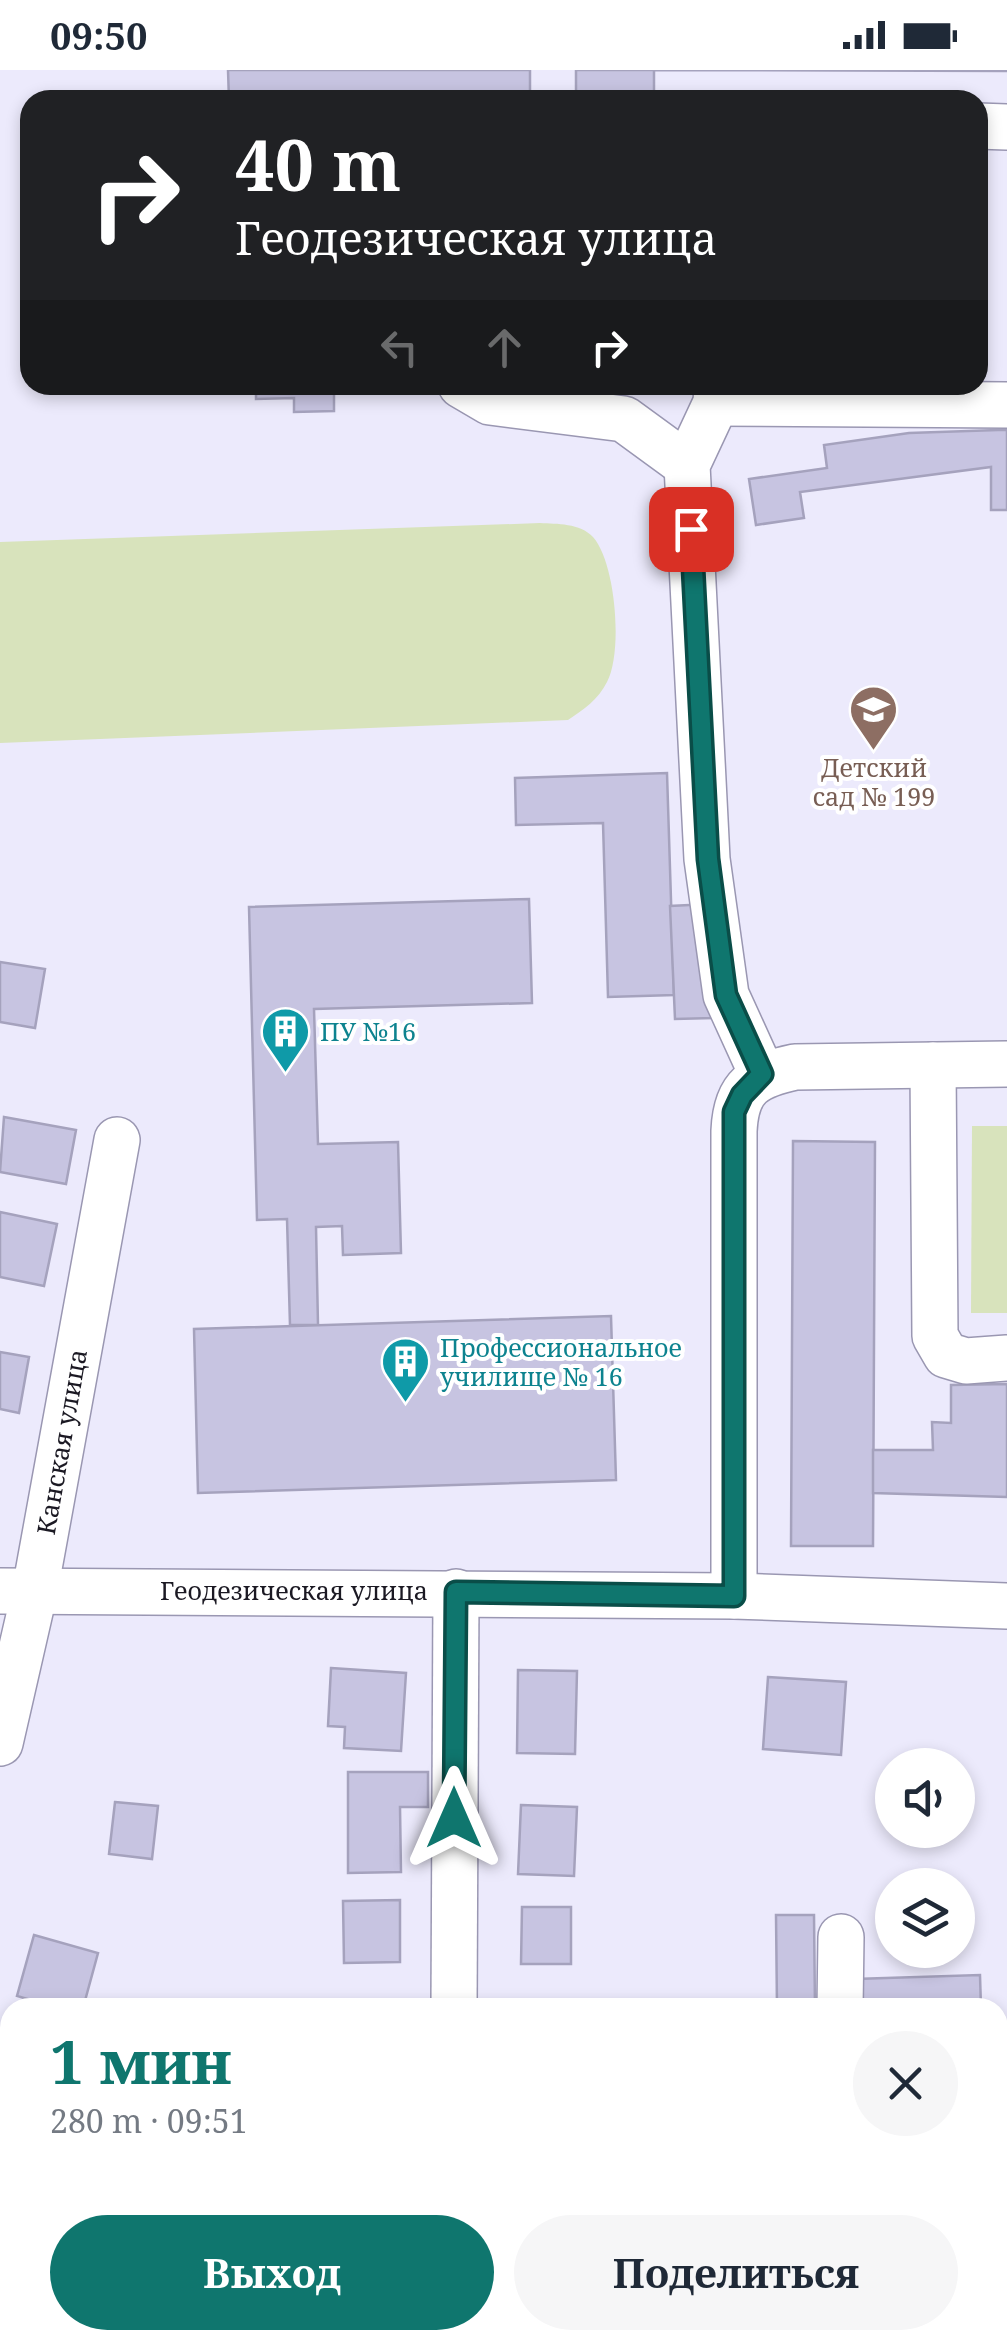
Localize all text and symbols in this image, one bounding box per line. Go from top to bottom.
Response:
text: 09:50 [50,9,147,61]
text: 40 m [235,116,401,212]
icon: right [70,130,200,260]
text: Геодезическая улица [235,207,717,268]
icon: left [372,320,427,375]
icon: ahead [477,320,532,375]
icon: right [582,320,637,375]
pin [649,487,734,572]
icon: arrive [664,502,719,557]
school or university icon: Детский сад № 199 [848,684,900,752]
place label: Детский сад № 199 [813,750,935,813]
building icon: ПУ №16 [259,1006,311,1074]
place label: ПУ №16 [320,1014,416,1048]
place label: Профессиональное училище № 16 [440,1330,682,1393]
building icon: Профессиональное училище № 16 [379,1336,431,1404]
street label: Канская улица [28,1346,94,1537]
street label: Геодезическая улица [160,1573,428,1607]
map controls [875,1748,975,1968]
button: sound [875,1748,975,1848]
position arrow [402,1766,506,1870]
button: layers [875,1868,975,1968]
text: 1 мин [50,2020,232,2102]
button: close [853,2031,958,2136]
text: 280 m · 09:51 [50,2099,248,2142]
button: Выход [50,2215,494,2330]
button: Поделиться [514,2215,958,2330]

